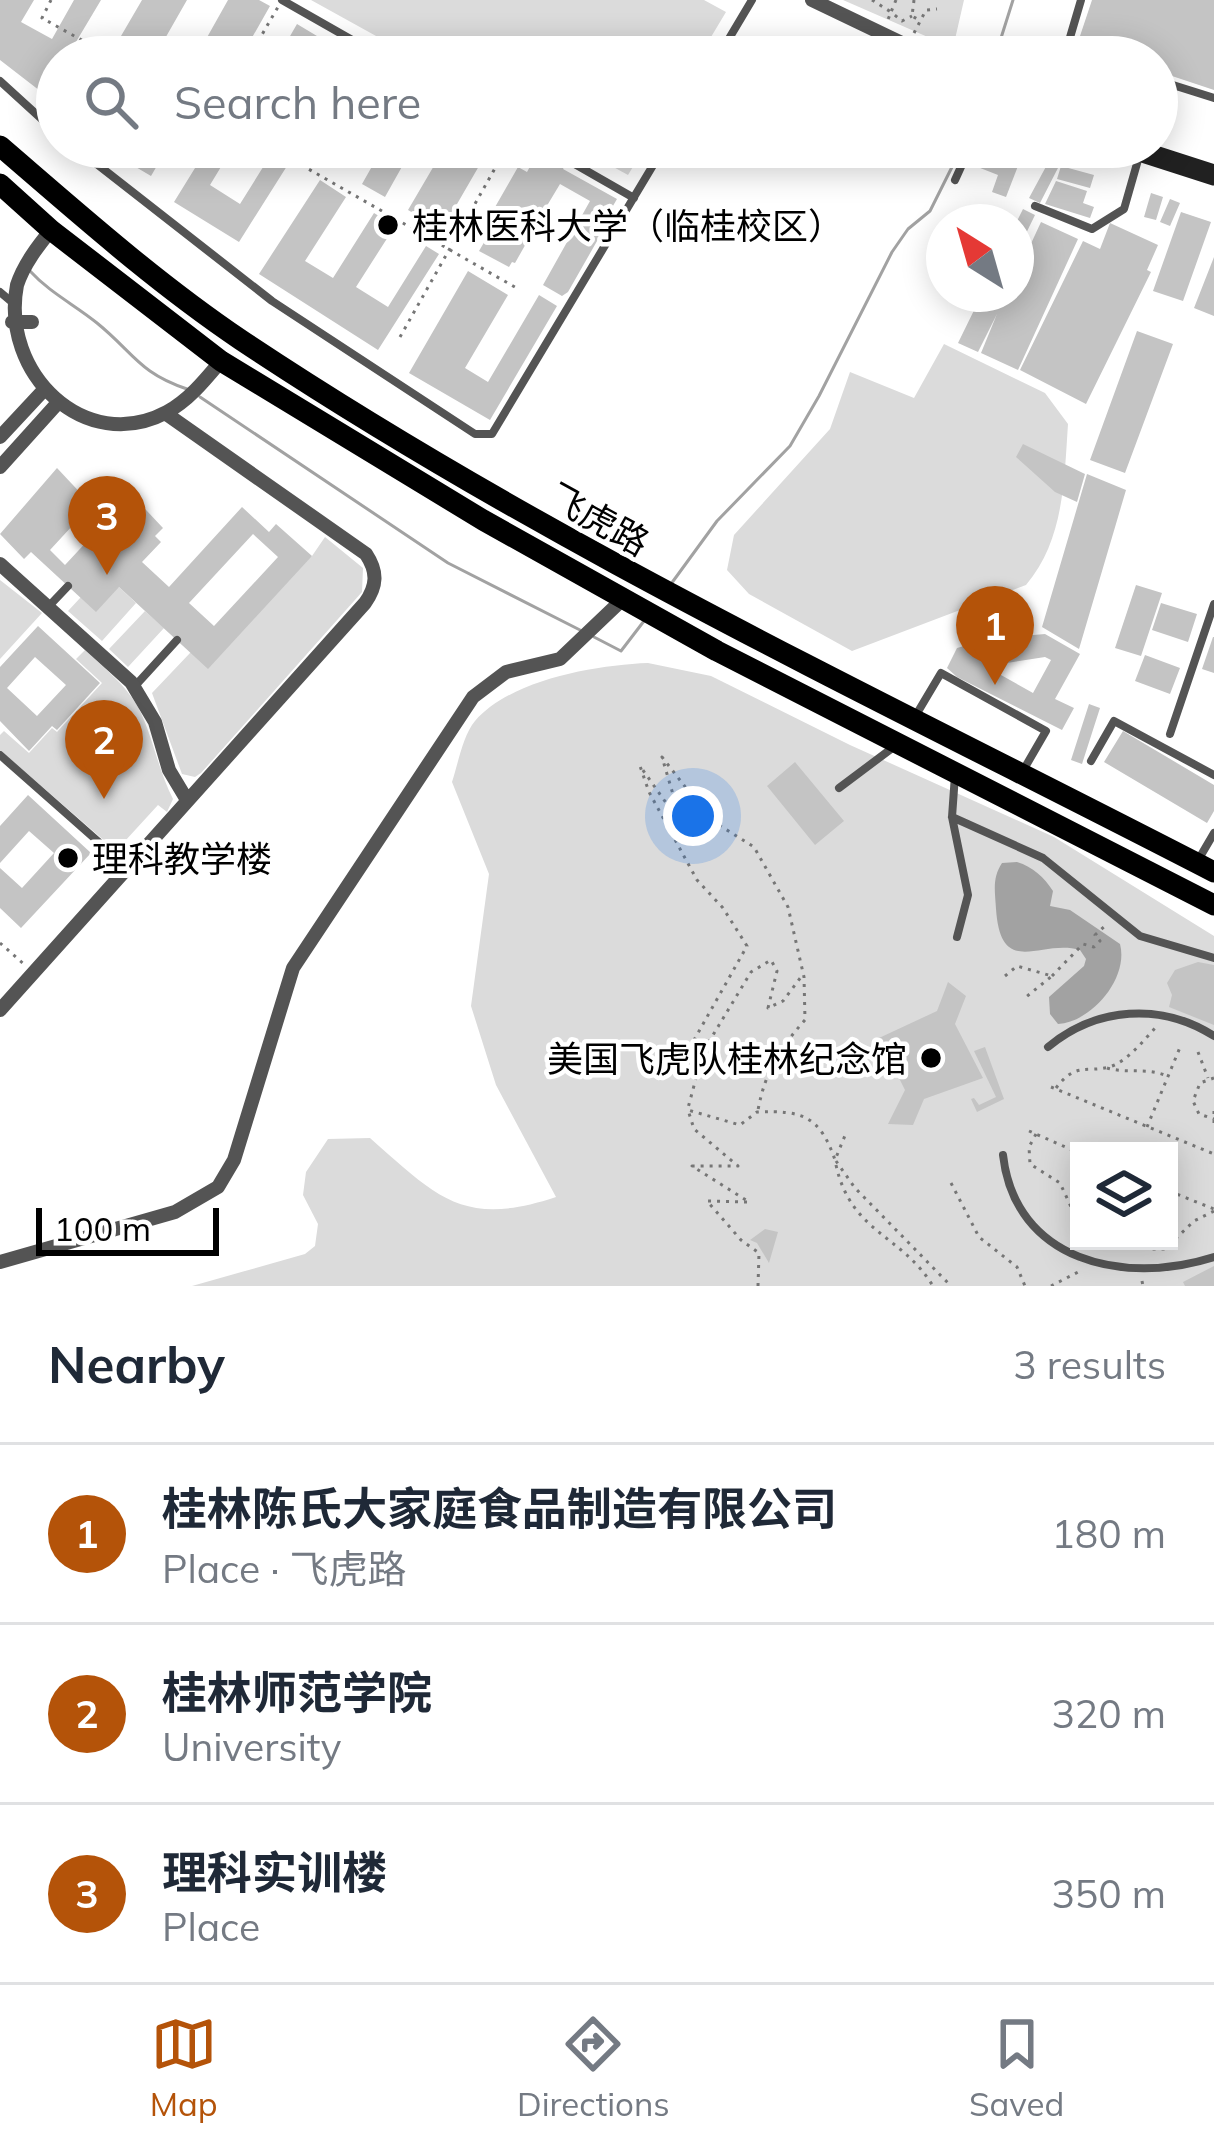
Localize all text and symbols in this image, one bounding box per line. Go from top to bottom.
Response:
search box [36,36,1178,168]
icon: search [78,69,144,135]
text: Search here [174,74,421,130]
place label: 桂林医科大学（临桂校区） [412,203,844,248]
north arrow [926,204,1034,312]
marker: 桂林医科大学（临桂校区） [375,212,401,238]
street label: 飞虎路 [541,473,657,565]
pin: 3 [68,476,146,575]
pin: 1 [956,586,1034,685]
pin: 2 [65,700,143,799]
your location [663,786,723,846]
place label: 理科教学楼 [92,836,272,881]
marker: 理科教学楼 [55,845,81,871]
place label: 美国飞虎队桂林纪念馆 [547,1036,907,1081]
marker: 美国飞虎队桂林纪念馆 [918,1045,944,1071]
map controls [1070,1142,1178,1250]
button: layers [1070,1142,1178,1250]
scale bar [36,1202,219,1255]
text: 100 m [54,1208,151,1249]
text: Nearby [48,1332,225,1396]
text: 3 results [1013,1340,1166,1389]
text: 桂林陈氏大家庭食品制造有限公司 [162,1480,837,1536]
text: 1 [75,1509,99,1558]
text: 180 m [1051,1509,1166,1558]
text: Place · 飞虎路 [162,1544,407,1593]
text: 桂林师范学院 [162,1664,432,1720]
text: 2 [75,1689,99,1738]
text: 320 m [1051,1689,1166,1738]
text: University [162,1722,341,1771]
text: 理科实训楼 [162,1844,387,1900]
text: 3 [75,1869,99,1918]
text: 350 m [1051,1869,1166,1918]
text: Place [162,1902,260,1951]
tab: Map [150,2011,218,2124]
tab: Directions [517,2011,670,2124]
tab: Saved [969,2011,1064,2124]

